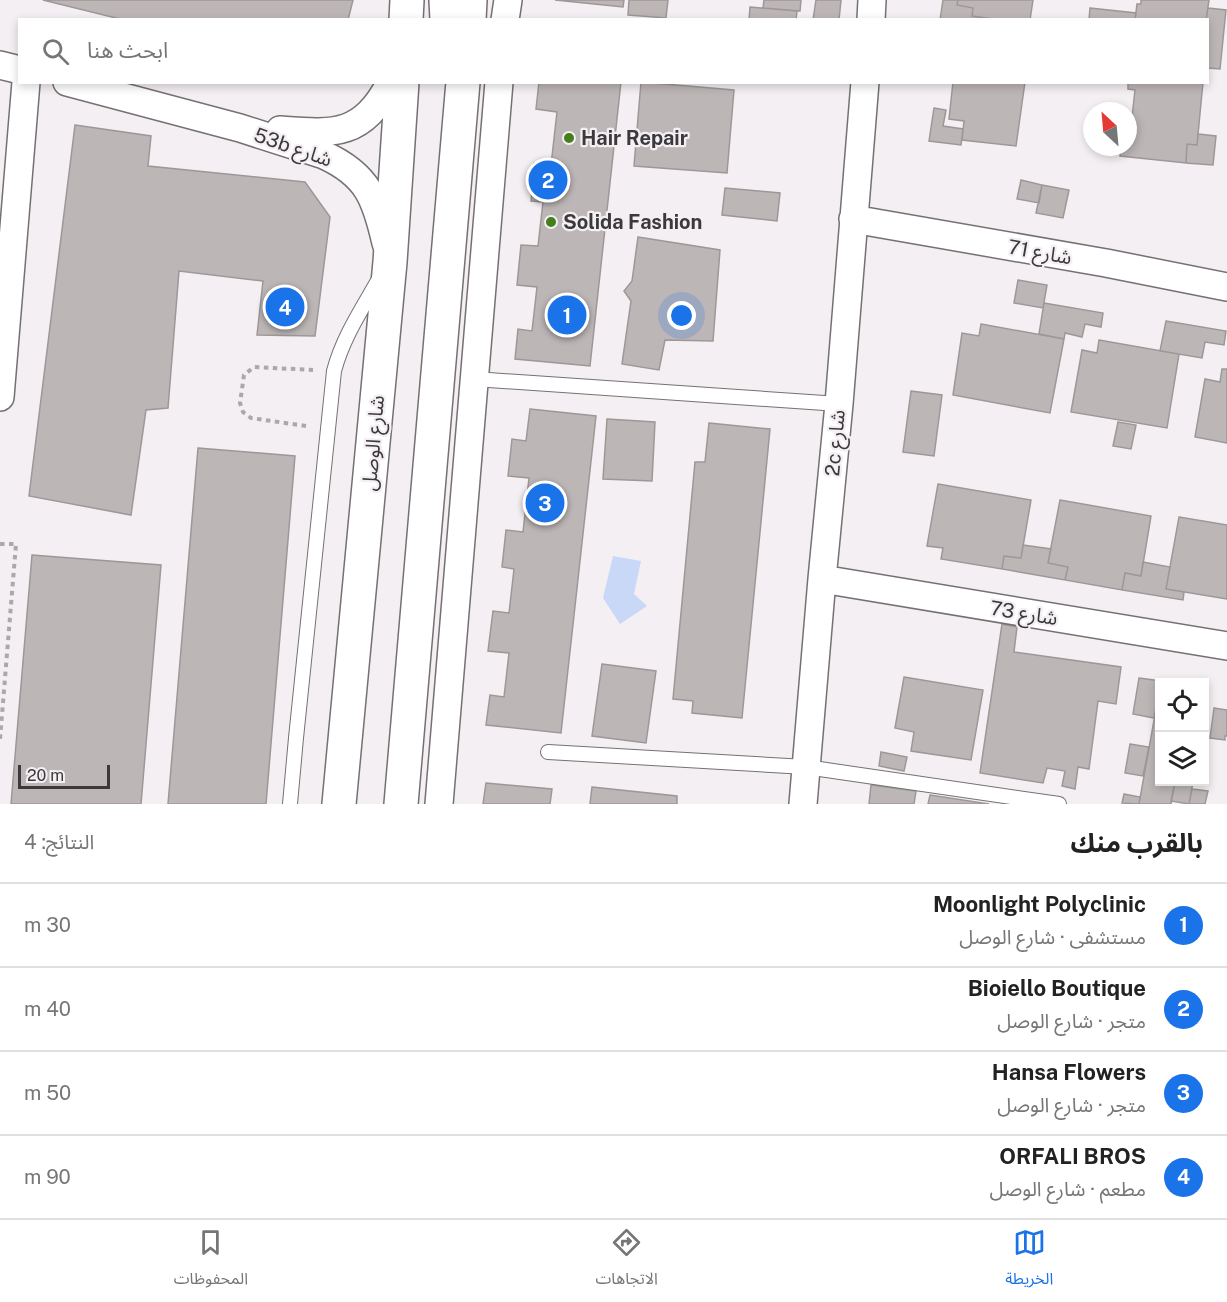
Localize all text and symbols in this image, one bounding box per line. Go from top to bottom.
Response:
search box [18,18,1209,84]
icon: search [39,35,72,68]
text: ابحث هنا [87,37,168,63]
north arrow [1083,102,1137,156]
street label: 53b شارع [250,122,335,174]
place label: Hair Repair [581,126,688,150]
marker: Hair Repair [562,131,576,145]
pin: 2 [528,158,568,202]
place label: Solida Fashion [563,210,702,234]
marker: Solida Fashion [544,215,558,229]
street label: شارع 71 [1006,235,1074,272]
pin: 4 [266,284,304,330]
pin: 1 [548,292,586,338]
your location [667,301,696,330]
street label: شارع الوصل [357,394,392,492]
street label: 2c شارع [820,409,853,477]
pin: 3 [526,480,564,526]
street label: شارع 73 [988,596,1059,633]
map controls [1155,678,1209,786]
button: locate [1155,678,1209,732]
button: layers [1155,732,1209,786]
scale bar [18,762,110,790]
text: 20 m [27,766,64,785]
text: بالقرب منك [1070,827,1203,858]
text: النتائج: 4 [24,830,94,854]
text: Moonlight Polyclinic [933,891,1146,917]
text: 30 m [24,913,71,937]
text: 1 [1179,913,1188,937]
text: مستشفى · شارع الوصل [959,925,1146,949]
text: Bioiello Boutique [968,975,1146,1001]
text: 40 m [24,997,71,1021]
text: 2 [1177,997,1190,1021]
text: متجر · شارع الوصل [997,1009,1146,1033]
text: Hansa Flowers [992,1059,1146,1085]
text: 50 m [24,1081,71,1105]
text: 3 [1177,1081,1190,1105]
text: متجر · شارع الوصل [997,1093,1146,1117]
text: ORFALI BROS [999,1143,1146,1169]
text: 90 m [24,1165,71,1189]
text: 4 [1177,1165,1190,1189]
text: مطعم · شارع الوصل [990,1177,1146,1201]
tab: المحفوظات [174,1226,248,1296]
tab: الاتجاهات [595,1226,658,1296]
tab: الخريطة [1005,1226,1053,1296]

